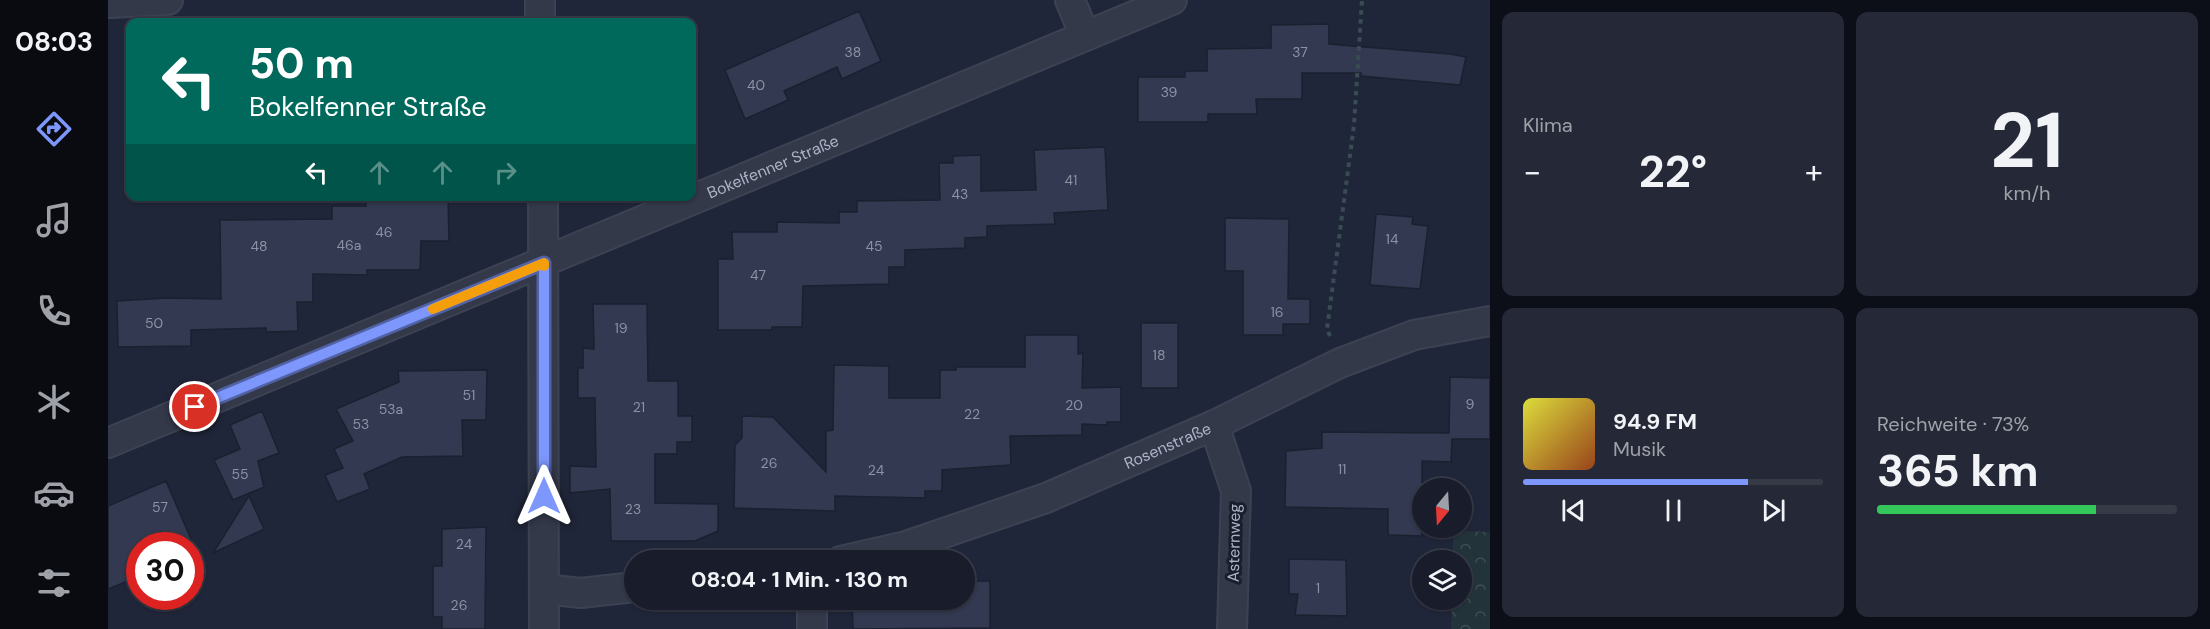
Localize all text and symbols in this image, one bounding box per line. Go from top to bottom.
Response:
text: 08:03 [15,24,93,59]
text: 50 m [249,36,354,91]
icon: left [150,42,228,120]
house number: 38 [845,43,861,61]
house number: 37 [1292,43,1308,61]
house number: 40 [747,76,765,94]
house number: 39 [1161,83,1178,101]
text: Bokelfenner Straße [249,89,487,124]
text: 21 [1990,90,2064,191]
icon: directions [33,108,75,150]
text: Klima [1523,112,1573,138]
street label: Bokelfenner Straße [704,129,842,203]
text: 22° [1639,142,1707,201]
text: − [1523,150,1541,193]
text: + [1805,150,1823,193]
icon: left [300,156,333,189]
icon: ahead [363,156,396,189]
icon: ahead [426,156,459,189]
icon: right [489,156,522,189]
house number: 41 [1065,171,1077,189]
text: km/h [2003,180,2051,206]
house number: 43 [952,185,968,203]
icon: music [33,199,75,241]
house number: 46 [375,223,393,241]
house number: 14 [1386,230,1399,248]
house number: 46a [337,236,361,254]
house number: 48 [250,237,268,255]
house number: 45 [865,237,883,255]
house number: 47 [750,266,766,284]
icon: phone [33,290,75,332]
house number: 16 [1270,303,1284,321]
house number: 50 [145,314,163,332]
house number: 19 [614,319,628,337]
house number: 18 [1153,346,1165,364]
icon: climate [33,381,75,423]
pin [169,381,220,432]
house number: 51 [463,386,475,404]
icon: arrive [178,390,211,423]
house number: 9 [1466,395,1475,413]
house number: 20 [1065,396,1083,414]
house number: 21 [633,398,645,416]
house number: 53a [379,400,403,418]
house number: 22 [964,405,980,423]
text: 94.9 FM [1613,407,1697,436]
text: Reichweite · 73% [1877,411,2029,437]
house number: 53 [353,415,369,433]
street label: Rosenstraße [1121,417,1214,473]
text: Musik [1613,436,1666,462]
text: 365 km [1877,441,2039,500]
house number: 26 [761,454,777,472]
house number: 11 [1338,460,1346,478]
house number: 24 [868,461,885,479]
position arrow [512,464,576,528]
house number: 55 [231,465,249,483]
icon: car [33,472,75,514]
north arrow [1412,478,1472,538]
map controls [1412,478,1472,610]
icon: previous [1557,494,1590,527]
icon: pause [1657,494,1690,527]
icon: next [1757,494,1790,527]
house number: 57 [152,498,168,516]
house number: 23 [625,500,641,518]
street label: Asternweg [1223,504,1245,582]
speed limit sign: 30 [126,532,204,610]
house number: 24 [456,535,473,553]
button: layers [1412,550,1472,610]
icon: filters [33,562,75,604]
text: 08:04 · 1 Min. · 130 m [691,565,908,594]
house number: 1 [1316,579,1320,597]
house number: 26 [451,596,467,614]

